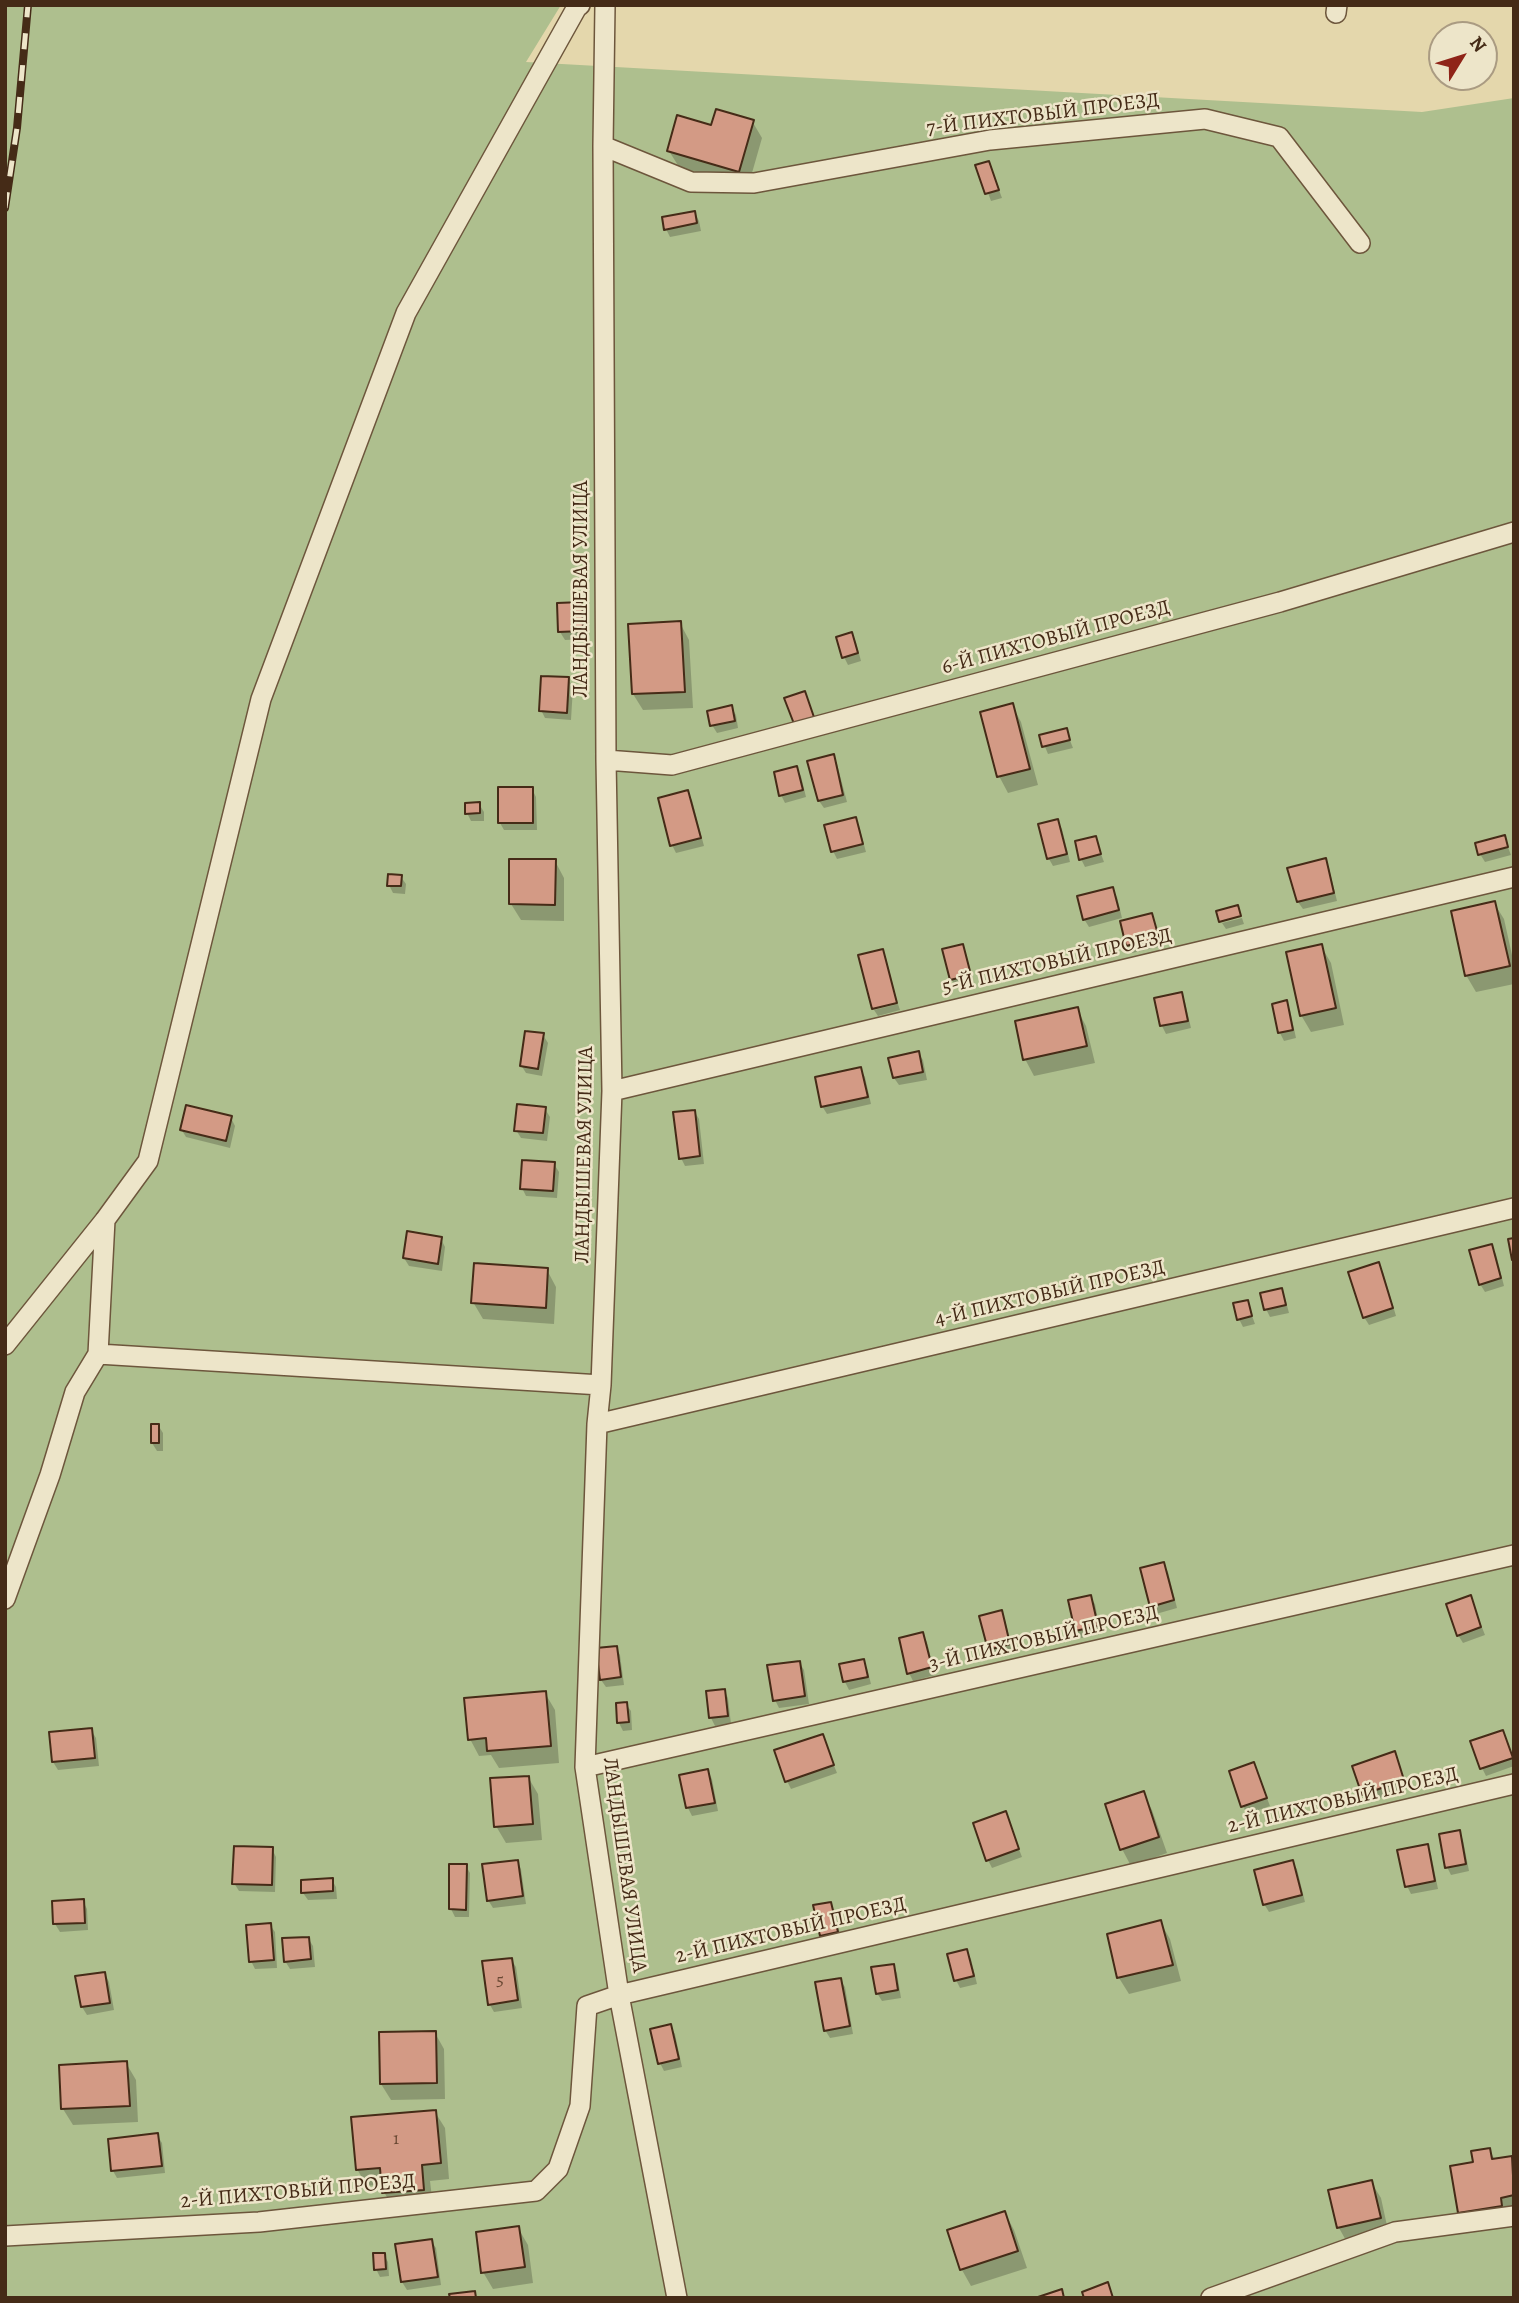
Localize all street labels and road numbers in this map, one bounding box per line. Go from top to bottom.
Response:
street label: 7-Й ПИХТОВЫЙ ПРОЕЗД [925,88,1161,142]
street label: ЛАНДЫШЕВАЯ УЛИЦА [569,480,595,698]
street label: 6-Й ПИХТОВЫЙ ПРОЕЗД [939,595,1173,681]
street label: 5-Й ПИХТОВЫЙ ПРОЕЗД [940,923,1174,1001]
street label: ЛАНДЫШЕВАЯ УЛИЦА [571,1046,599,1264]
street label: 4-Й ПИХТОВЫЙ ПРОЕЗД [933,1255,1167,1333]
street label: 3-Й ПИХТОВЫЙ ПРОЕЗД [927,1600,1161,1678]
street label: ЛАНДЫШЕВАЯ УЛИЦА [596,1756,652,1974]
street label: 2-Й ПИХТОВЫЙ ПРОЕЗД [1225,1762,1461,1840]
street label: 2-Й ПИХТОВЫЙ ПРОЕЗД [673,1892,909,1970]
street label: 2-Й ПИХТОВЫЙ ПРОЕЗД [180,2169,416,2215]

